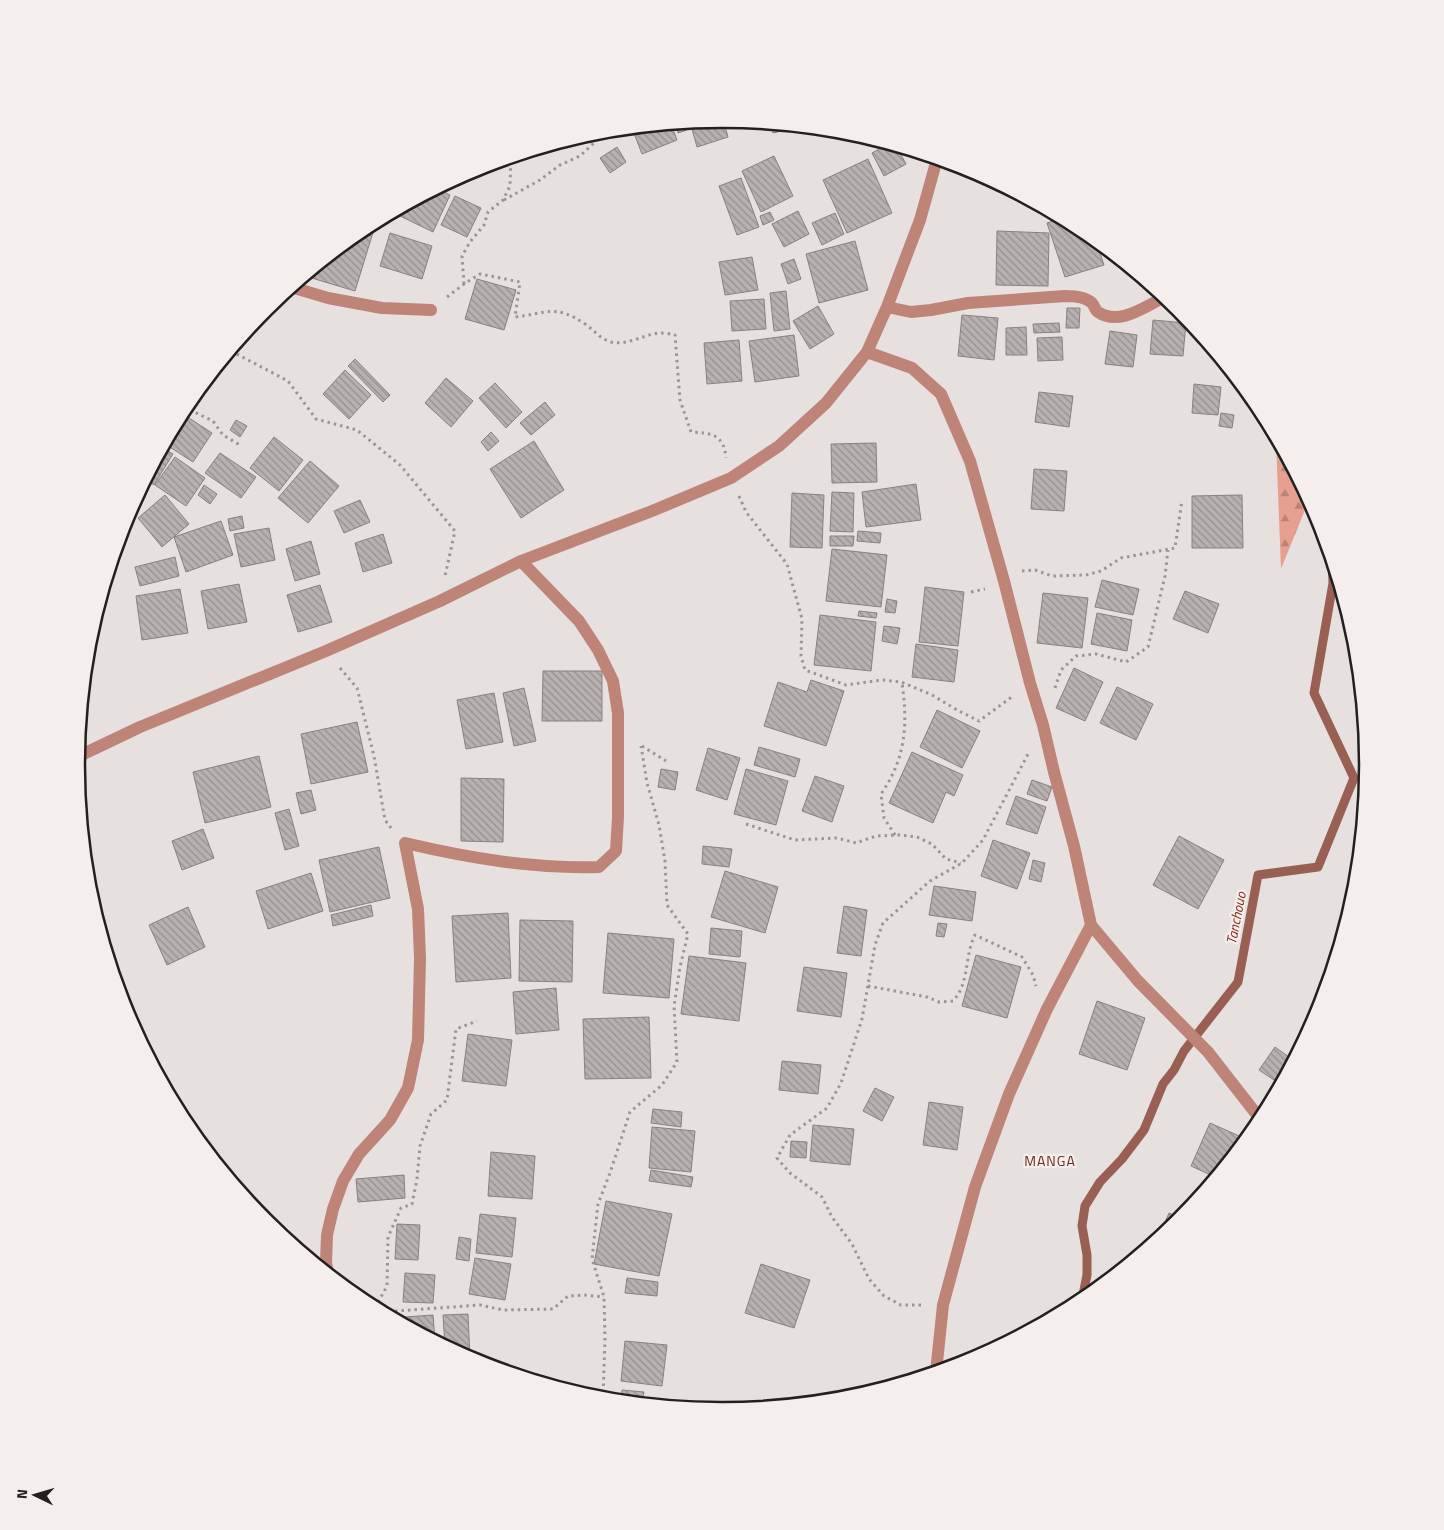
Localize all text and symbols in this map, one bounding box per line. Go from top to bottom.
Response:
water label: Tanchouo [1220,889,1251,946]
district label: MANGA [1024,1150,1076,1171]
north arrow [10,1470,60,1520]
text: N [11,1488,32,1500]

